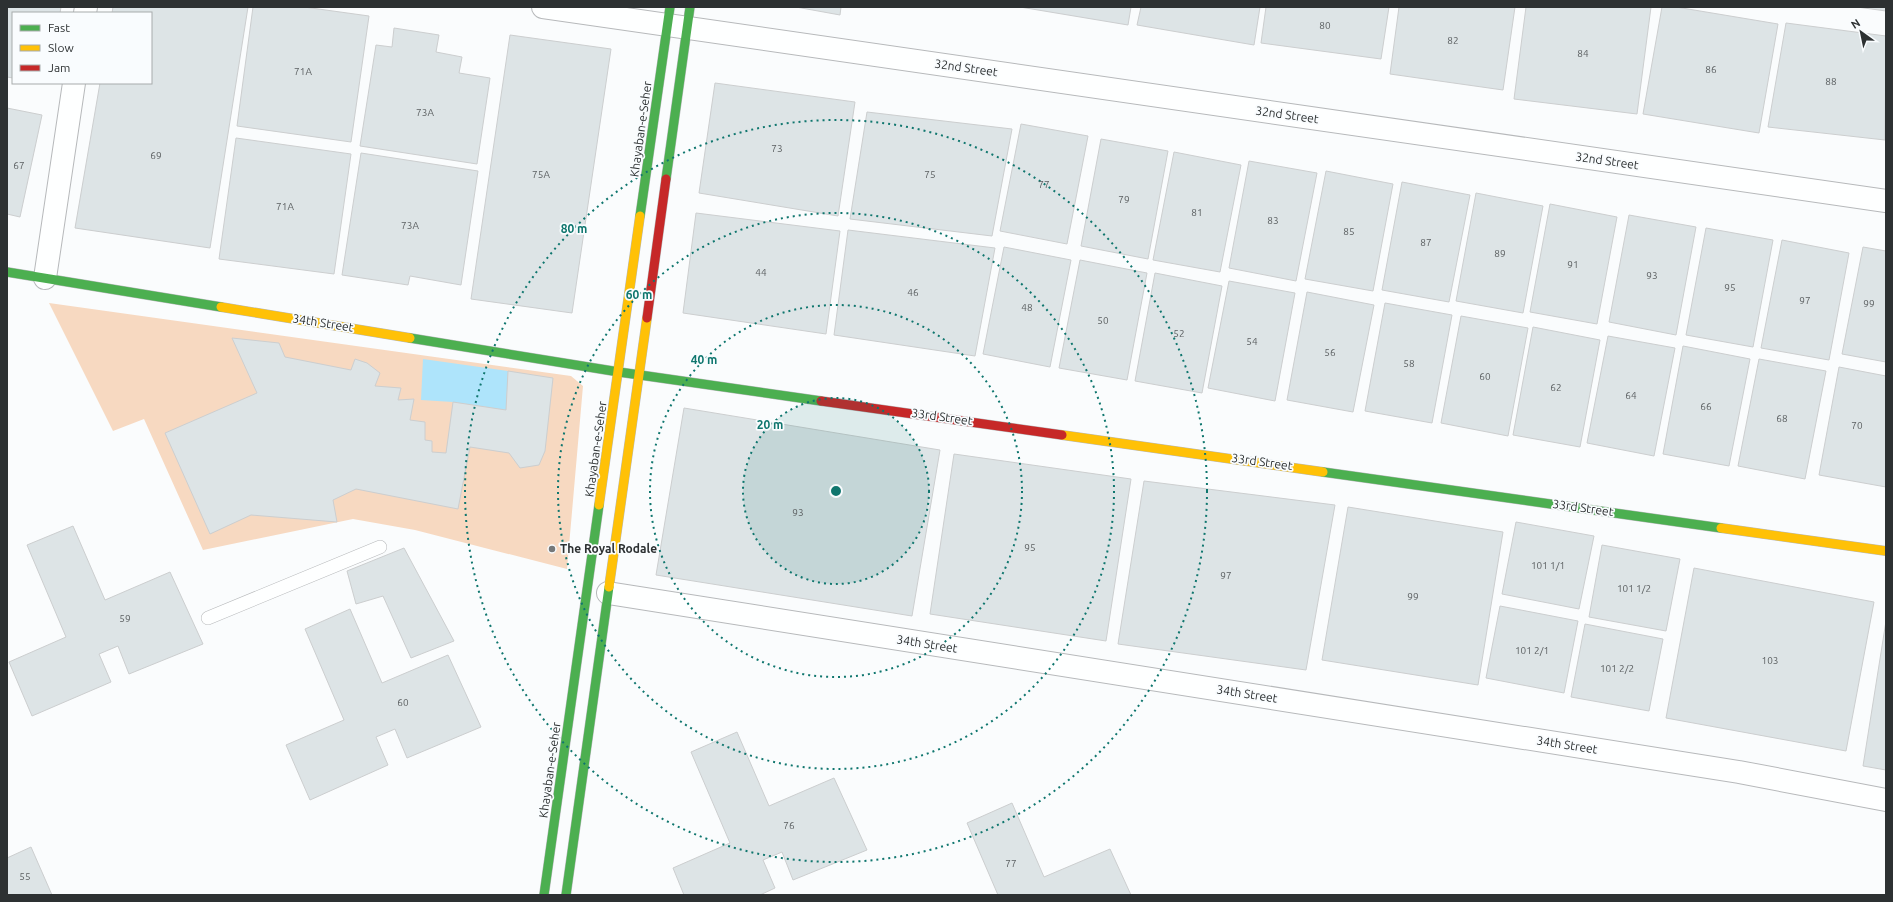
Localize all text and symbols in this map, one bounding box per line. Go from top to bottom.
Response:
legend [12,12,152,84]
north arrow [1841,12,1881,52]
text: N [1849,16,1862,31]
house number: 80 [1319,20,1331,31]
text: Fast [48,21,70,34]
house number: 82 [1447,35,1459,46]
text: Slow [48,41,74,54]
house number: 84 [1577,48,1589,59]
street label: 32nd Street [934,57,999,78]
text: Jam [48,61,70,74]
house number: 86 [1705,64,1717,75]
house number: 71A [294,66,312,77]
house number: 88 [1825,76,1837,87]
street label: Khayaban-e-Seher [627,80,654,178]
street label: 32nd Street [1255,104,1320,125]
house number: 73A [416,107,434,118]
house number: 73 [771,143,783,154]
house number: 69 [150,150,162,161]
street label: 32nd Street [1575,150,1640,171]
house number: 67 [13,160,25,171]
house number: 75A [532,169,550,180]
house number: 75 [924,169,936,180]
house number: 77 [1038,179,1050,190]
house number: 79 [1118,194,1130,205]
house number: 71A [276,201,294,212]
house number: 81 [1191,207,1203,218]
house number: 83 [1267,215,1279,226]
house number: 73A [401,220,419,231]
text: 80 m [561,222,587,235]
house number: 85 [1343,226,1355,237]
house number: 87 [1420,237,1432,248]
house number: 89 [1494,248,1506,259]
house number: 91 [1567,259,1579,270]
house number: 44 [755,267,767,278]
house number: 93 [1646,270,1658,281]
house number: 95 [1724,282,1736,293]
house number: 46 [907,287,919,298]
text: 60 m [626,288,652,301]
house number: 97 [1799,295,1811,306]
house number: 99 [1863,298,1875,309]
house number: 48 [1021,302,1033,313]
street label: 34th Street [292,311,355,334]
house number: 50 [1097,315,1109,326]
house number: 52 [1173,328,1185,339]
house number: 54 [1246,336,1258,347]
house number: 56 [1324,347,1336,358]
text: 40 m [691,353,717,366]
house number: 58 [1403,358,1415,369]
house number: 60 [1479,371,1491,382]
house number: 62 [1550,382,1562,393]
house number: 64 [1625,390,1637,401]
street label: Khayaban-e-Seher [582,400,609,498]
house number: 66 [1700,401,1712,412]
street label: 33rd Street [911,406,974,427]
house number: 68 [1776,413,1788,424]
text: 20 m [757,418,783,431]
house number: 70 [1851,420,1863,431]
street label: 33rd Street [1231,451,1294,472]
centre of rings [829,484,843,498]
street label: 33rd Street [1552,497,1615,518]
house number: 93 [792,507,804,518]
place label: The Royal Rodale [560,542,657,555]
house number: 95 [1024,542,1036,553]
marker: The Royal Rodale [547,544,557,554]
house number: 101 1/1 [1531,560,1565,571]
house number: 97 [1220,570,1232,581]
house number: 101 1/2 [1617,583,1651,594]
house number: 99 [1407,591,1419,602]
house number: 59 [119,613,131,624]
street label: 34th Street [896,632,959,655]
house number: 101 2/1 [1515,645,1549,656]
house number: 103 [1762,655,1778,666]
house number: 101 2/2 [1600,663,1634,674]
street label: 34th Street [1216,682,1279,705]
house number: 60 [397,697,409,708]
street label: Khayaban-e-Seher [536,721,563,819]
street label: 34th Street [1536,733,1599,756]
house number: 76 [783,820,795,831]
house number: 77 [1005,858,1017,869]
house number: 55 [19,871,31,882]

